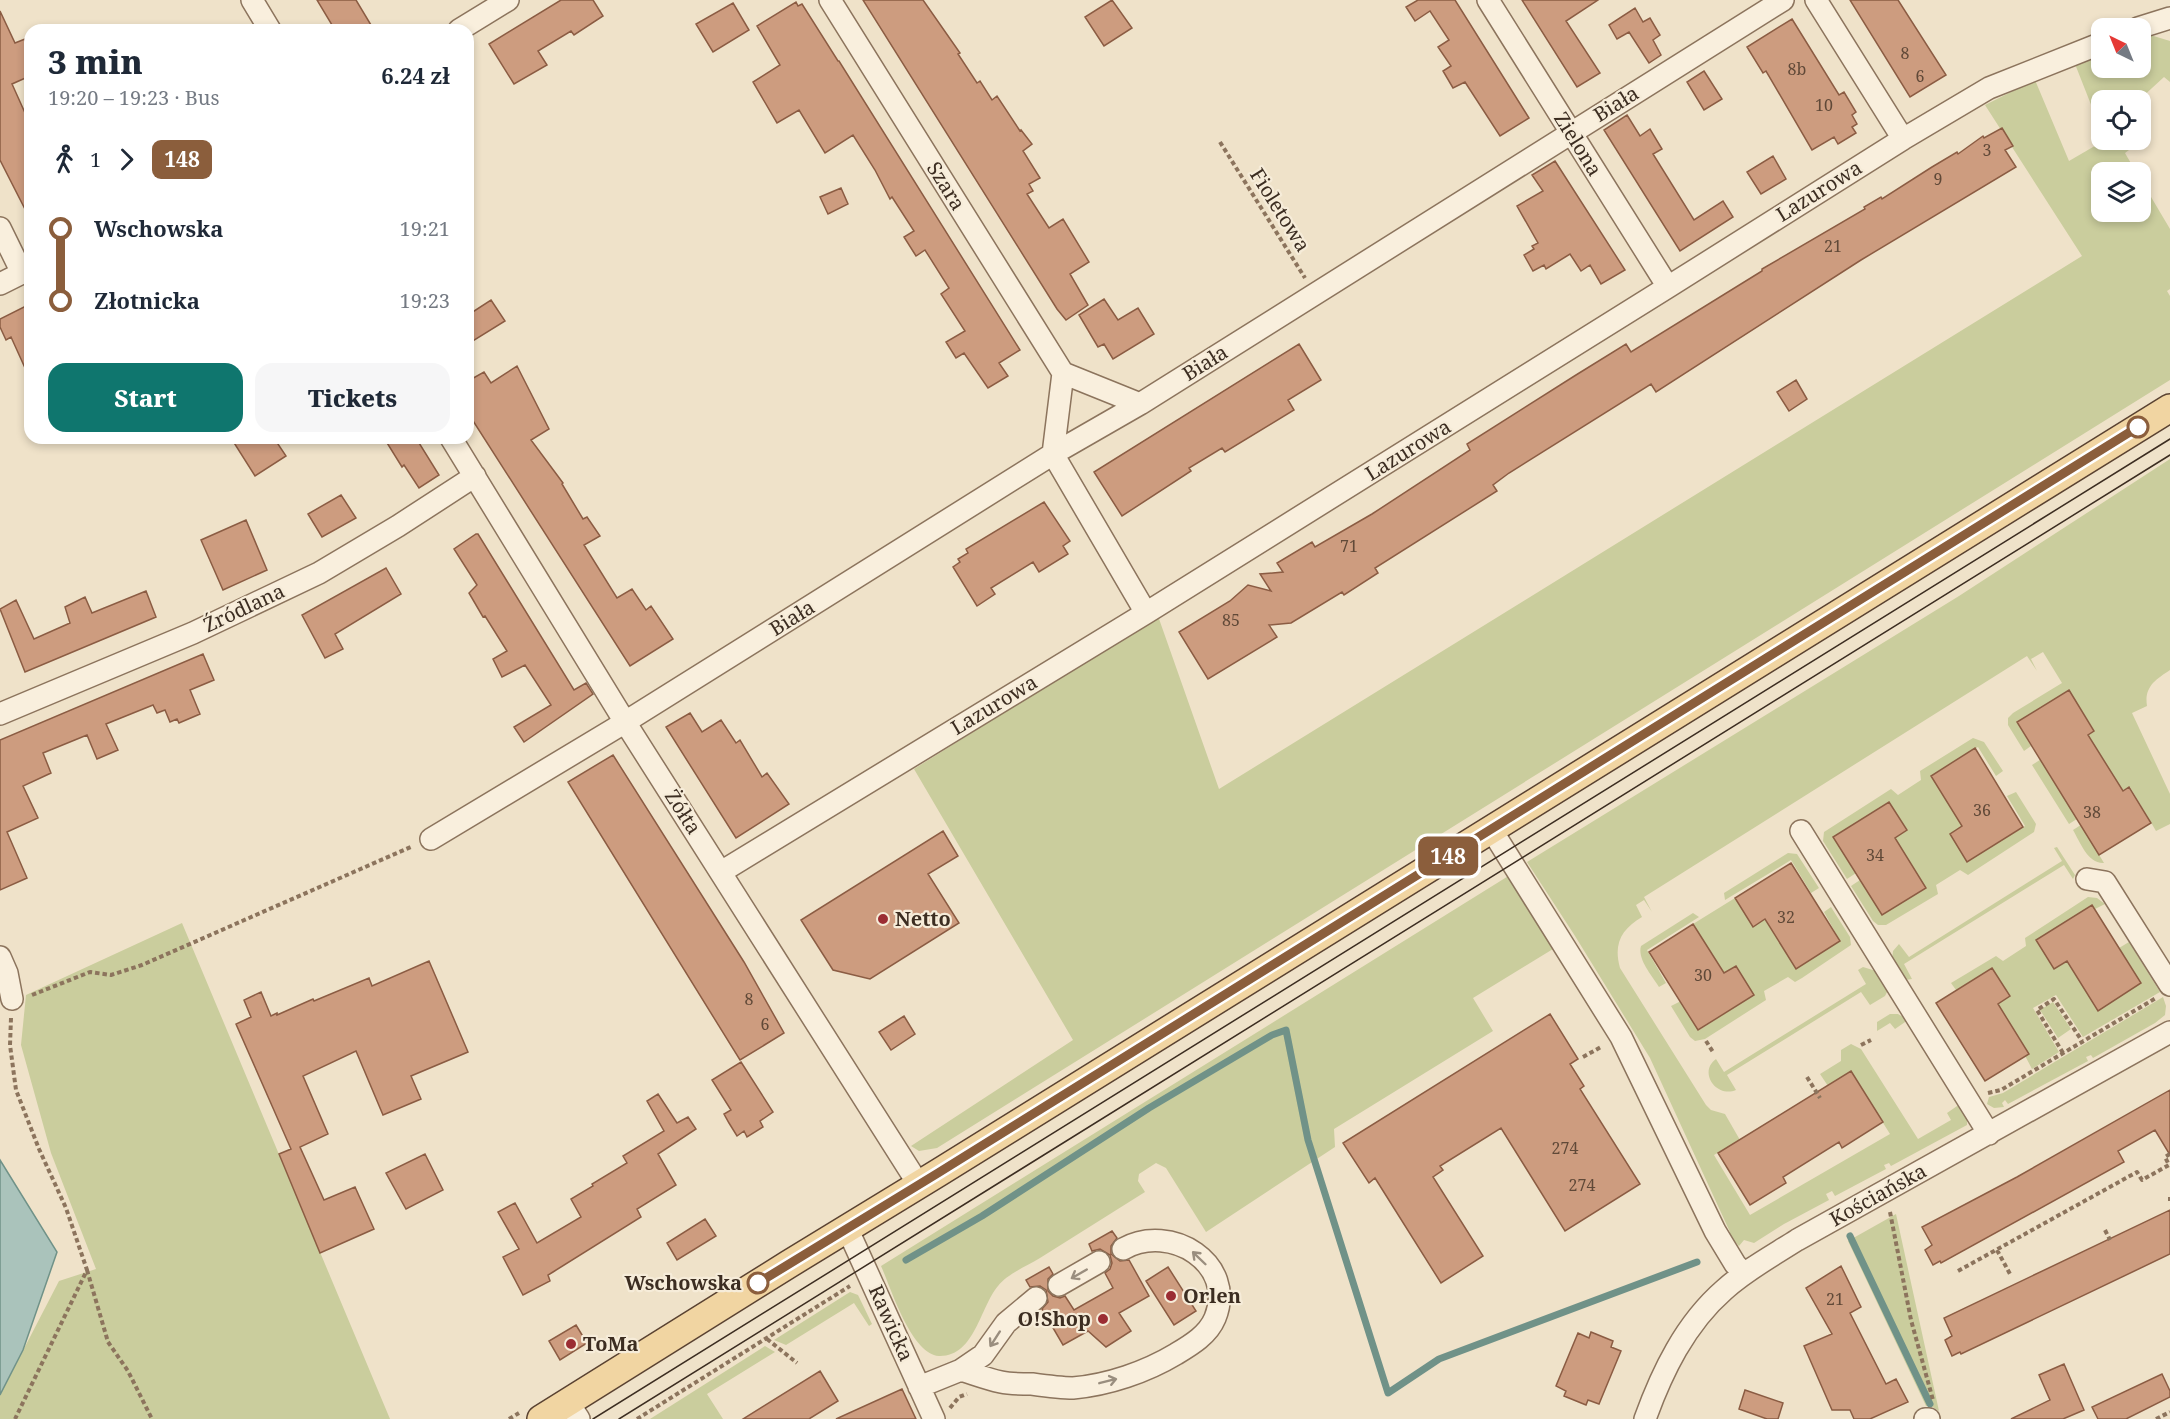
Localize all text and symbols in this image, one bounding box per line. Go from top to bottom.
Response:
north arrow [2091,18,2151,78]
map controls [2091,18,2151,222]
text: 3 min [48,39,143,84]
house number: 8 [1901,42,1910,64]
house number: 8b [1788,58,1806,80]
text: 6.24 zł [381,60,450,90]
house number: 6 [1916,65,1925,87]
street label: Biała [1588,79,1643,128]
text: 19:20 – 19:23 · Bus [48,84,219,111]
button: locate [2091,90,2151,150]
house number: 10 [1815,94,1833,116]
street label: Zielona [1548,107,1609,181]
house number: 3 [1983,139,1992,161]
icon: walk [48,143,81,176]
icon: forward [110,143,143,176]
text: 148 [164,145,200,173]
text: 1 [90,146,101,173]
street label: Lazurowa [1771,154,1867,227]
street label: Szara [921,156,972,215]
button: layers [2091,162,2151,222]
street label: Fioletowa [1244,163,1317,257]
house number: 9 [1934,168,1942,190]
text: Wschowska [94,213,223,243]
text: 19:21 [400,215,450,242]
house number: 21 [1824,235,1842,257]
text: Złotnicka [94,285,200,315]
text: 19:23 [400,287,450,314]
street label: Biała [1177,338,1232,387]
button: Start [48,363,243,432]
button: Tickets [255,363,450,432]
street label: Lazurowa [1360,413,1456,486]
unlabelled marker [2127,416,2149,438]
house number: 71 [1340,535,1358,557]
street label: Źródlana [199,577,289,638]
street label: Biała [764,593,819,642]
house number: 85 [1222,609,1240,631]
street label: Lazurowa [946,668,1042,741]
street label: Żółta [659,784,708,839]
house number: 36 [1973,799,1991,821]
house number: 38 [2083,801,2101,823]
line badge: 148 [1414,836,1482,876]
text: 148 [1430,842,1466,870]
house number: 34 [1866,844,1884,866]
place label: Netto [895,905,951,932]
house number: 32 [1777,906,1795,928]
marker: Netto [876,912,890,926]
house number: 30 [1694,964,1712,986]
house number: 8 [745,988,754,1010]
house number: 6 [761,1013,770,1035]
house number: 274 [1552,1137,1578,1159]
street label: Kościańska [1825,1157,1931,1232]
house number: 274 [1569,1174,1595,1196]
one-way arrow [1192,1250,1207,1265]
one-way arrow [1071,1268,1088,1280]
place label: Wschowska [624,1269,742,1296]
marker: Wschowska [747,1272,769,1294]
street label: Rawicka [863,1280,920,1365]
place label: Orlen [1183,1282,1241,1309]
house number: 21 [1826,1288,1844,1310]
marker: Orlen [1164,1289,1178,1303]
place label: O!Shop [1018,1305,1091,1332]
marker: O!Shop [1096,1312,1110,1326]
place label: ToMa [583,1330,639,1357]
one-way arrow [989,1331,1002,1348]
marker: ToMa [564,1337,578,1351]
one-way arrow [1098,1375,1117,1387]

